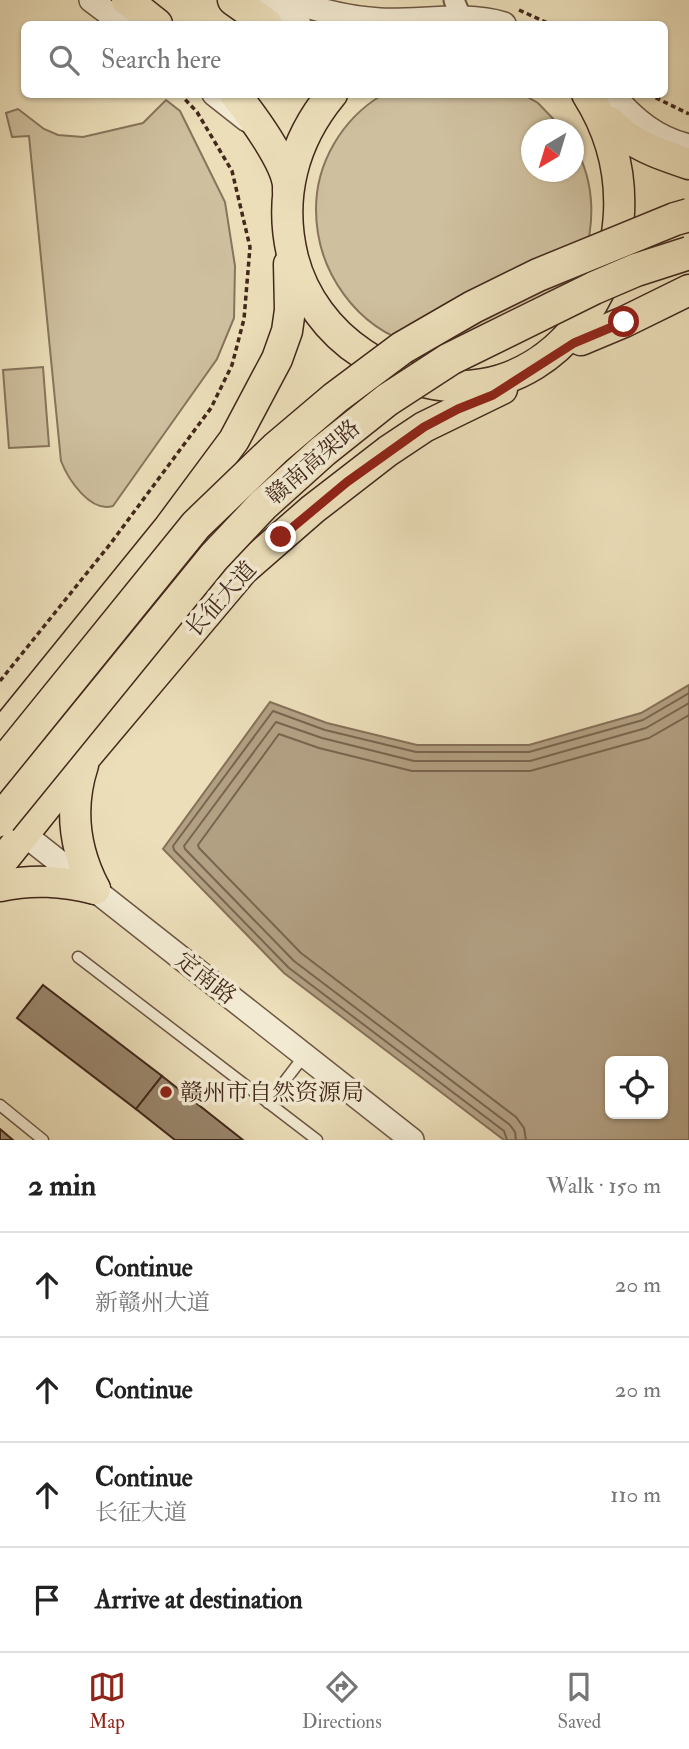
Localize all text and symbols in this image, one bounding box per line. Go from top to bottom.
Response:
search box [21,21,668,98]
icon: search [45,41,83,79]
text: Search here [101,44,221,76]
north arrow [521,119,584,182]
route start [608,306,639,337]
street label: 赣南高架路 [260,413,366,511]
route end [265,521,296,552]
street label: 长征大道 [179,555,263,643]
street label: 定南路 [170,945,242,1011]
map controls [605,1056,668,1119]
button: locate [605,1056,668,1119]
place label: 赣州市自然资源局 [180,1078,364,1107]
marker: 赣州市自然资源局 [158,1084,174,1100]
text: 2 min [28,1167,96,1204]
text: Walk · 150 m [547,1171,661,1200]
text: Continue [95,1252,193,1284]
icon: ahead [28,1266,66,1304]
text: 20 m [615,1270,661,1299]
text: 新赣州大道 [95,1288,210,1317]
icon: ahead [28,1371,66,1409]
text: Continue [95,1374,193,1406]
text: 20 m [615,1375,661,1404]
text: Continue [95,1462,193,1494]
icon: ahead [28,1476,66,1514]
text: 110 m [610,1480,661,1509]
text: 长征大道 [95,1498,187,1527]
icon: arrive [28,1581,66,1619]
text: Arrive at destination [95,1584,303,1616]
tab: Map [88,1668,126,1734]
tab: Directions [302,1668,382,1734]
tab: Saved [558,1668,601,1734]

